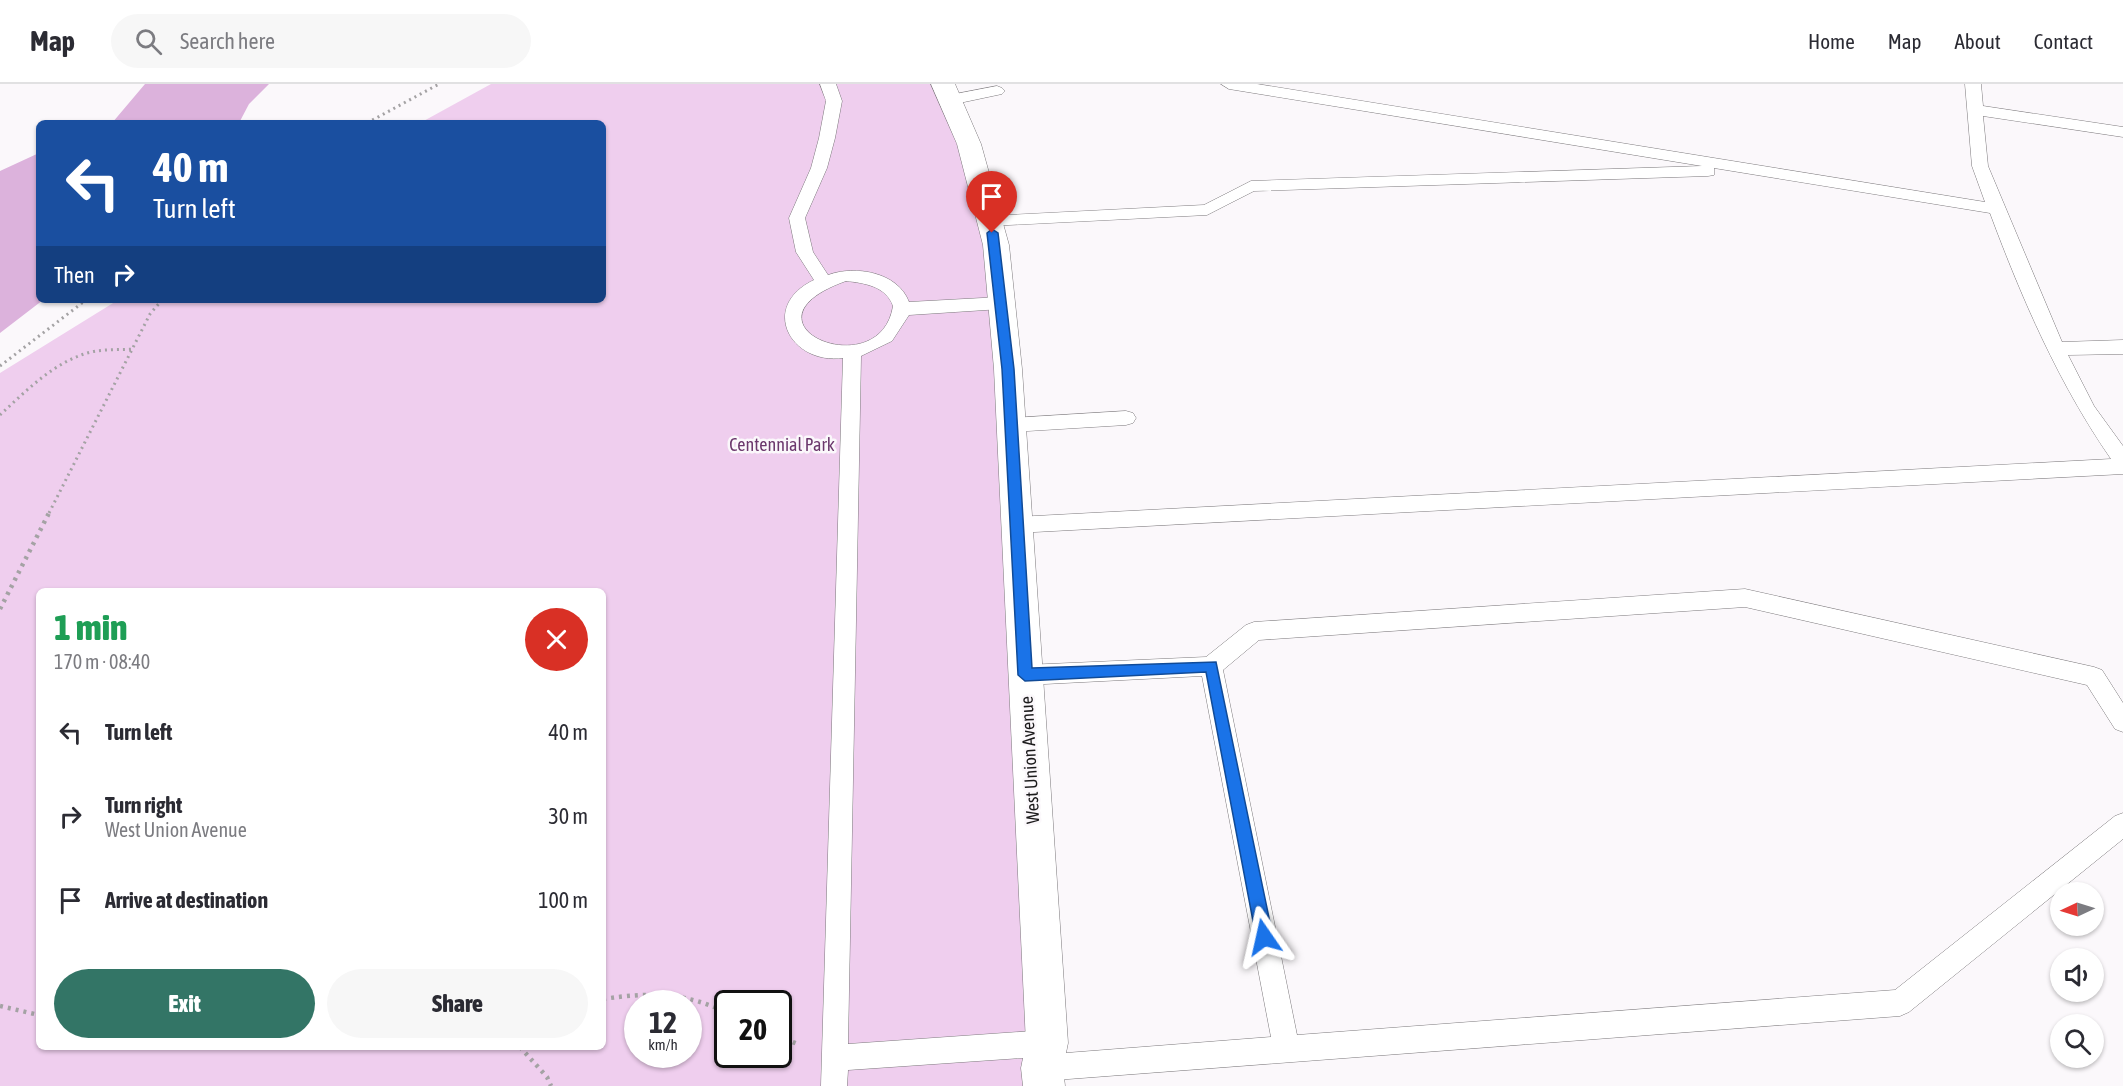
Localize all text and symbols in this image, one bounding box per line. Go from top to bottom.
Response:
search box [111,14,531,68]
text: Map [30,25,75,57]
icon: search [132,25,165,58]
text: Search here [180,28,275,54]
text: Home [1808,29,1855,53]
text: Map [1888,29,1922,53]
text: About [1955,29,2001,53]
text: Contact [2034,29,2093,53]
text: 40 m [153,143,228,191]
icon: left [54,144,132,222]
pin [966,171,1017,233]
icon: arrive [975,180,1008,213]
text: Turn left [153,193,236,224]
icon: right [107,258,140,291]
text: Then [54,262,95,288]
park label: Centennial Park [729,434,835,455]
text: 1 min [54,606,128,648]
button: close [525,608,588,671]
text: 170 m · 08:40 [54,650,150,673]
street label: West Union Avenue [1016,696,1043,824]
icon: left [54,716,87,749]
text: Turn left [105,719,172,745]
text: 40 m [548,719,588,745]
text: Turn right [105,792,182,818]
icon: right [54,800,87,833]
text: 30 m [548,803,588,829]
text: West Union Avenue [105,818,247,841]
north arrow [2050,882,2104,936]
map controls [2050,882,2104,1068]
icon: arrive [54,884,87,917]
text: Arrive at destination [105,887,268,913]
text: 100 m [538,887,588,913]
position arrow [1232,905,1296,969]
button: sound [2050,948,2104,1002]
button: Exit [54,969,315,1038]
button: Share [327,969,588,1038]
speed limit sign: 20 [714,990,792,1068]
text: 12 [649,1005,677,1039]
button: search [2050,1014,2104,1068]
text: km/h [648,1036,678,1053]

